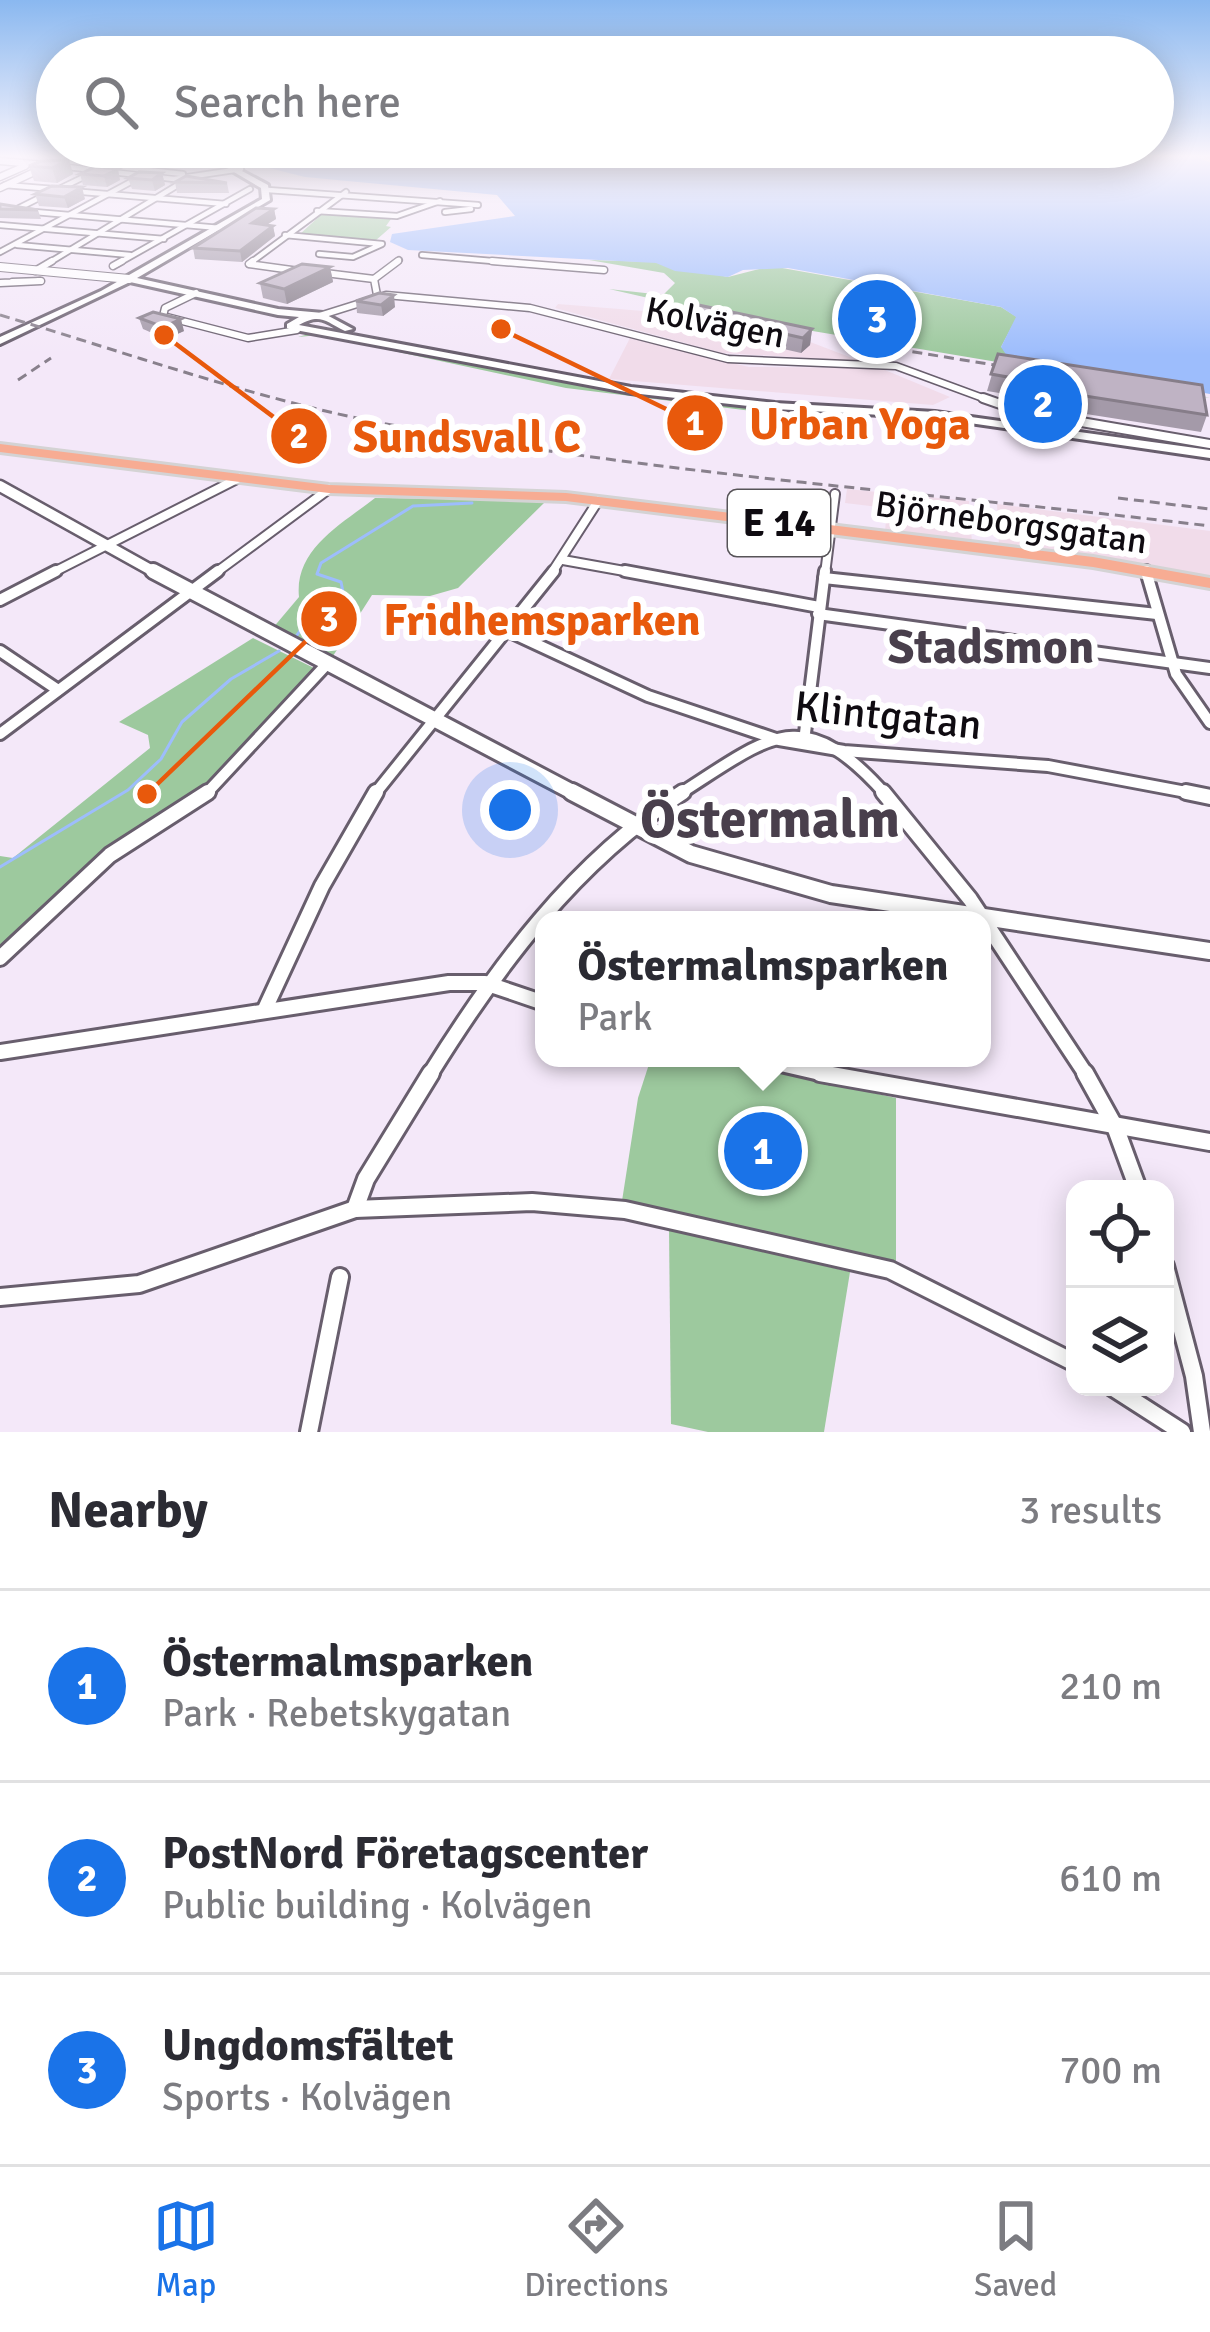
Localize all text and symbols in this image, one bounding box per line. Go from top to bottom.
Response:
search box [36,36,1174,168]
icon: search [78,69,144,135]
text: Search here [174,75,401,130]
pin: 3 [838,274,916,364]
street label: Kolvägen [642,287,788,359]
pin: 2 [1004,359,1082,449]
callout: Urban Yoga [665,382,995,463]
callout: Sundsvall C [269,395,605,476]
text: Urban Yoga [749,397,971,452]
text: 1 [685,401,705,446]
text: Sundsvall C [353,410,581,465]
text: 2 [289,414,309,459]
street label: Björneborgsgatan [872,482,1150,564]
road number: E 14 [728,490,830,556]
callout: Fridhemsparken [299,578,724,659]
text: Fridhemsparken [383,593,701,648]
text: 3 [319,597,339,642]
district label: Stadsmon [888,618,1094,677]
street label: Klintgatan [792,681,984,751]
your location [480,780,540,840]
district label: Östermalm [640,786,900,853]
popup [535,911,991,1067]
text: Östermalmsparken [577,938,949,993]
text: Park [577,993,652,1041]
pin: 1 [724,1106,802,1196]
map controls [1066,1180,1174,1396]
button: locate [1066,1180,1174,1288]
button: layers [1066,1288,1174,1396]
text: Nearby [48,1479,208,1542]
text: 3 results [1019,1486,1162,1534]
text: Östermalmsparken [162,1634,533,1689]
text: 1 [76,1662,98,1710]
text: 210 m [1059,1662,1162,1710]
text: Park · Rebetskygatan [162,1689,511,1737]
text: PostNord Företagscenter [162,1826,648,1881]
text: 2 [76,1854,98,1902]
text: 610 m [1059,1854,1162,1902]
text: Public building · Kolvägen [162,1881,593,1929]
text: Ungdomsfältet [162,2018,454,2073]
text: 3 [76,2046,98,2094]
text: 700 m [1059,2046,1162,2094]
text: Sports · Kolvägen [162,2073,452,2121]
tab: Map [153,2193,219,2306]
tab: Directions [524,2193,669,2306]
tab: Saved [974,2193,1057,2306]

